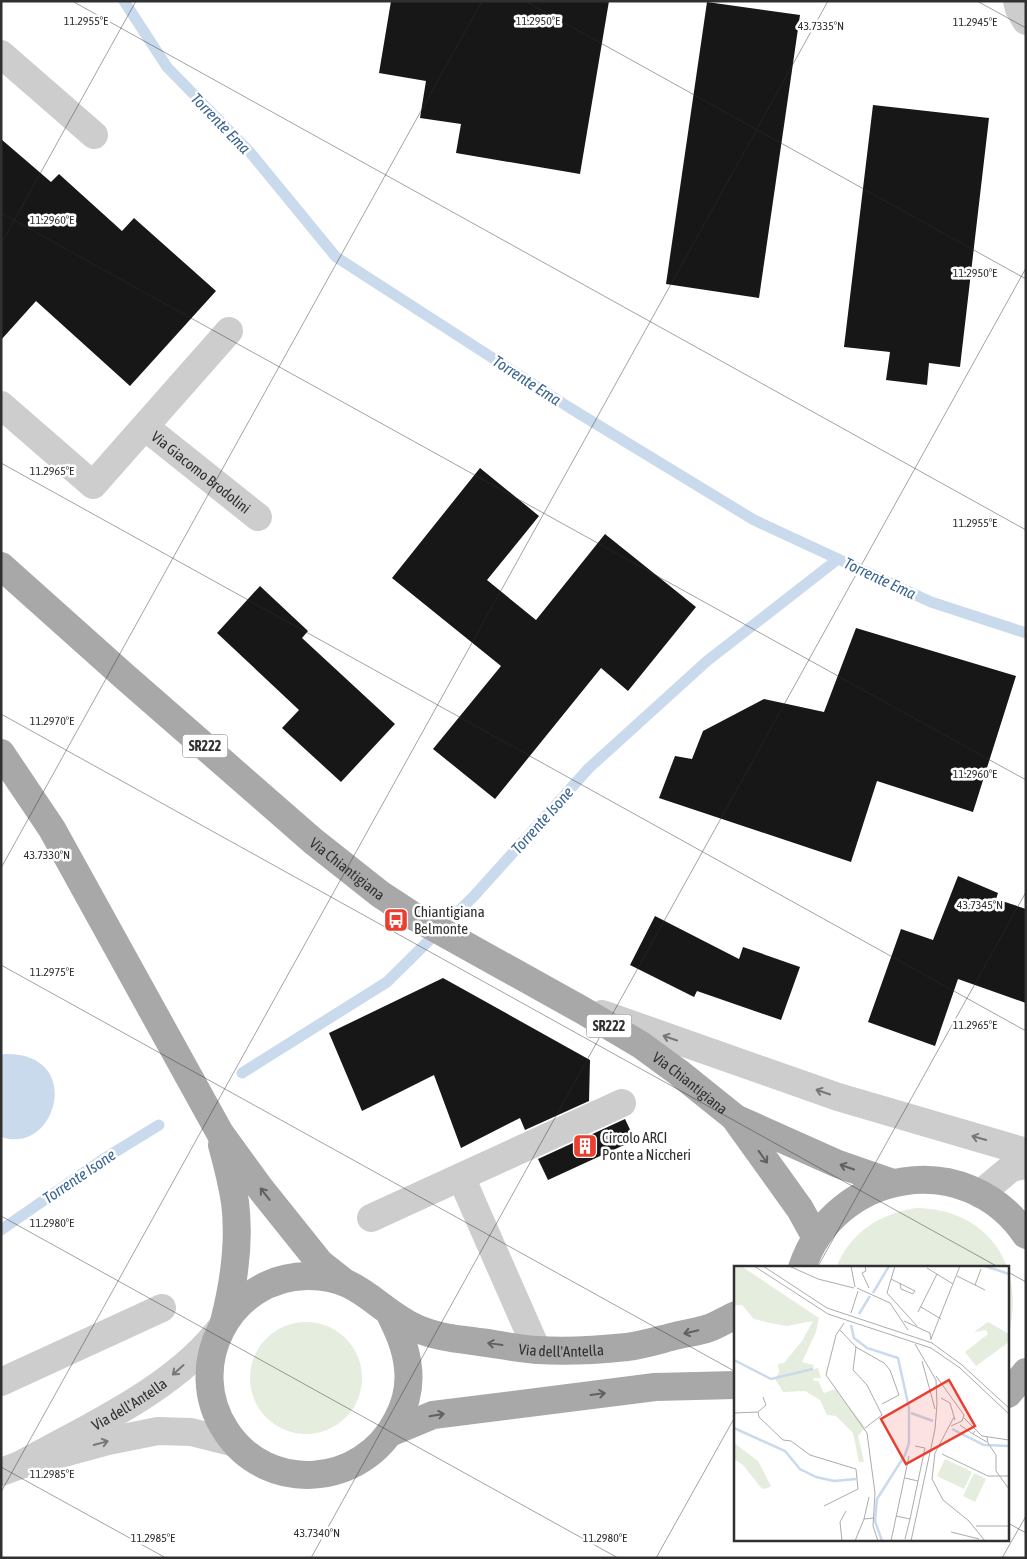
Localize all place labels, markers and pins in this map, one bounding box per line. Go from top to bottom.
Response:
place label: Chiantigiana Belmonte [414,903,485,937]
bus stop icon: Chiantigiana Belmonte [383,907,409,933]
place label: Circolo ARCI Ponte a Niccheri [602,1129,691,1163]
building icon: Circolo ARCI Ponte a Niccheri [572,1133,598,1159]

